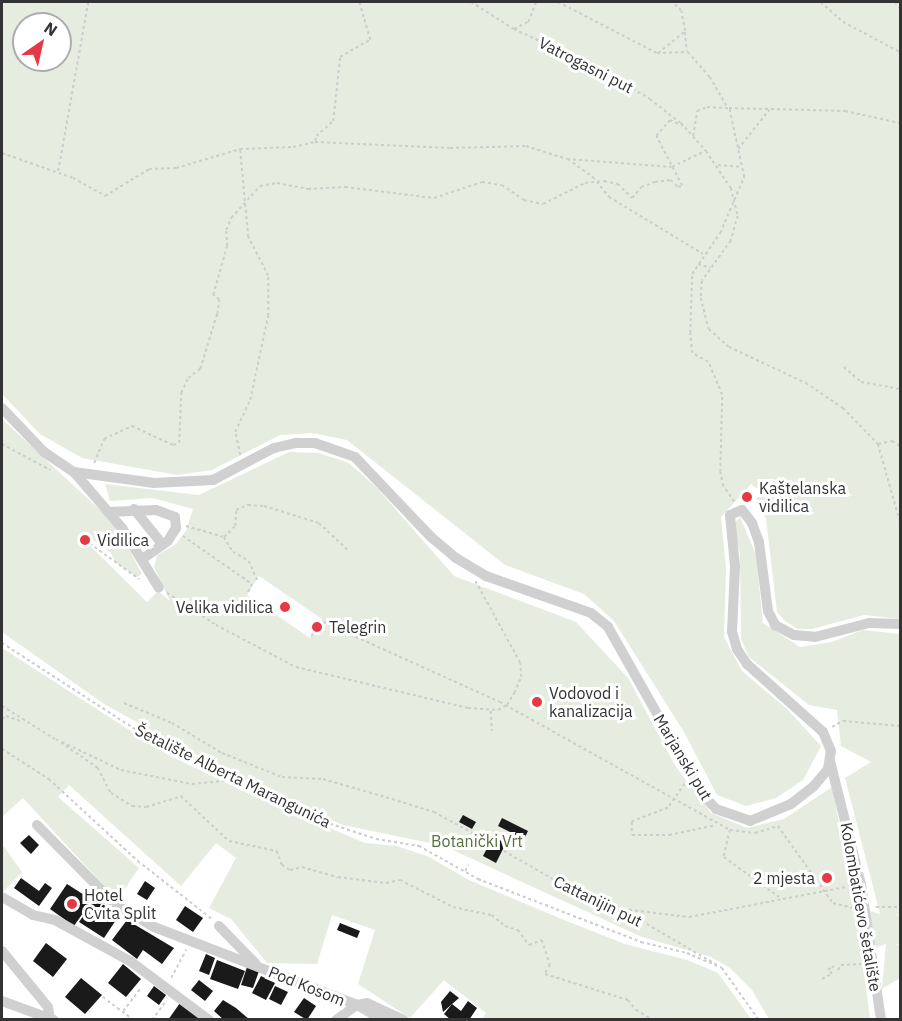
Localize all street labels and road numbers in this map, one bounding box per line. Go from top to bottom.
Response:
street label: Vatrogasni put [535,33,637,97]
street label: Marjanski put [650,710,716,804]
street label: Šetalište Alberta Marangunića [132,720,334,832]
street label: Kolombatićevo šetalište [837,821,885,993]
street label: Cattanijin put [551,871,645,931]
street label: Pod Kosom [266,962,348,1010]

